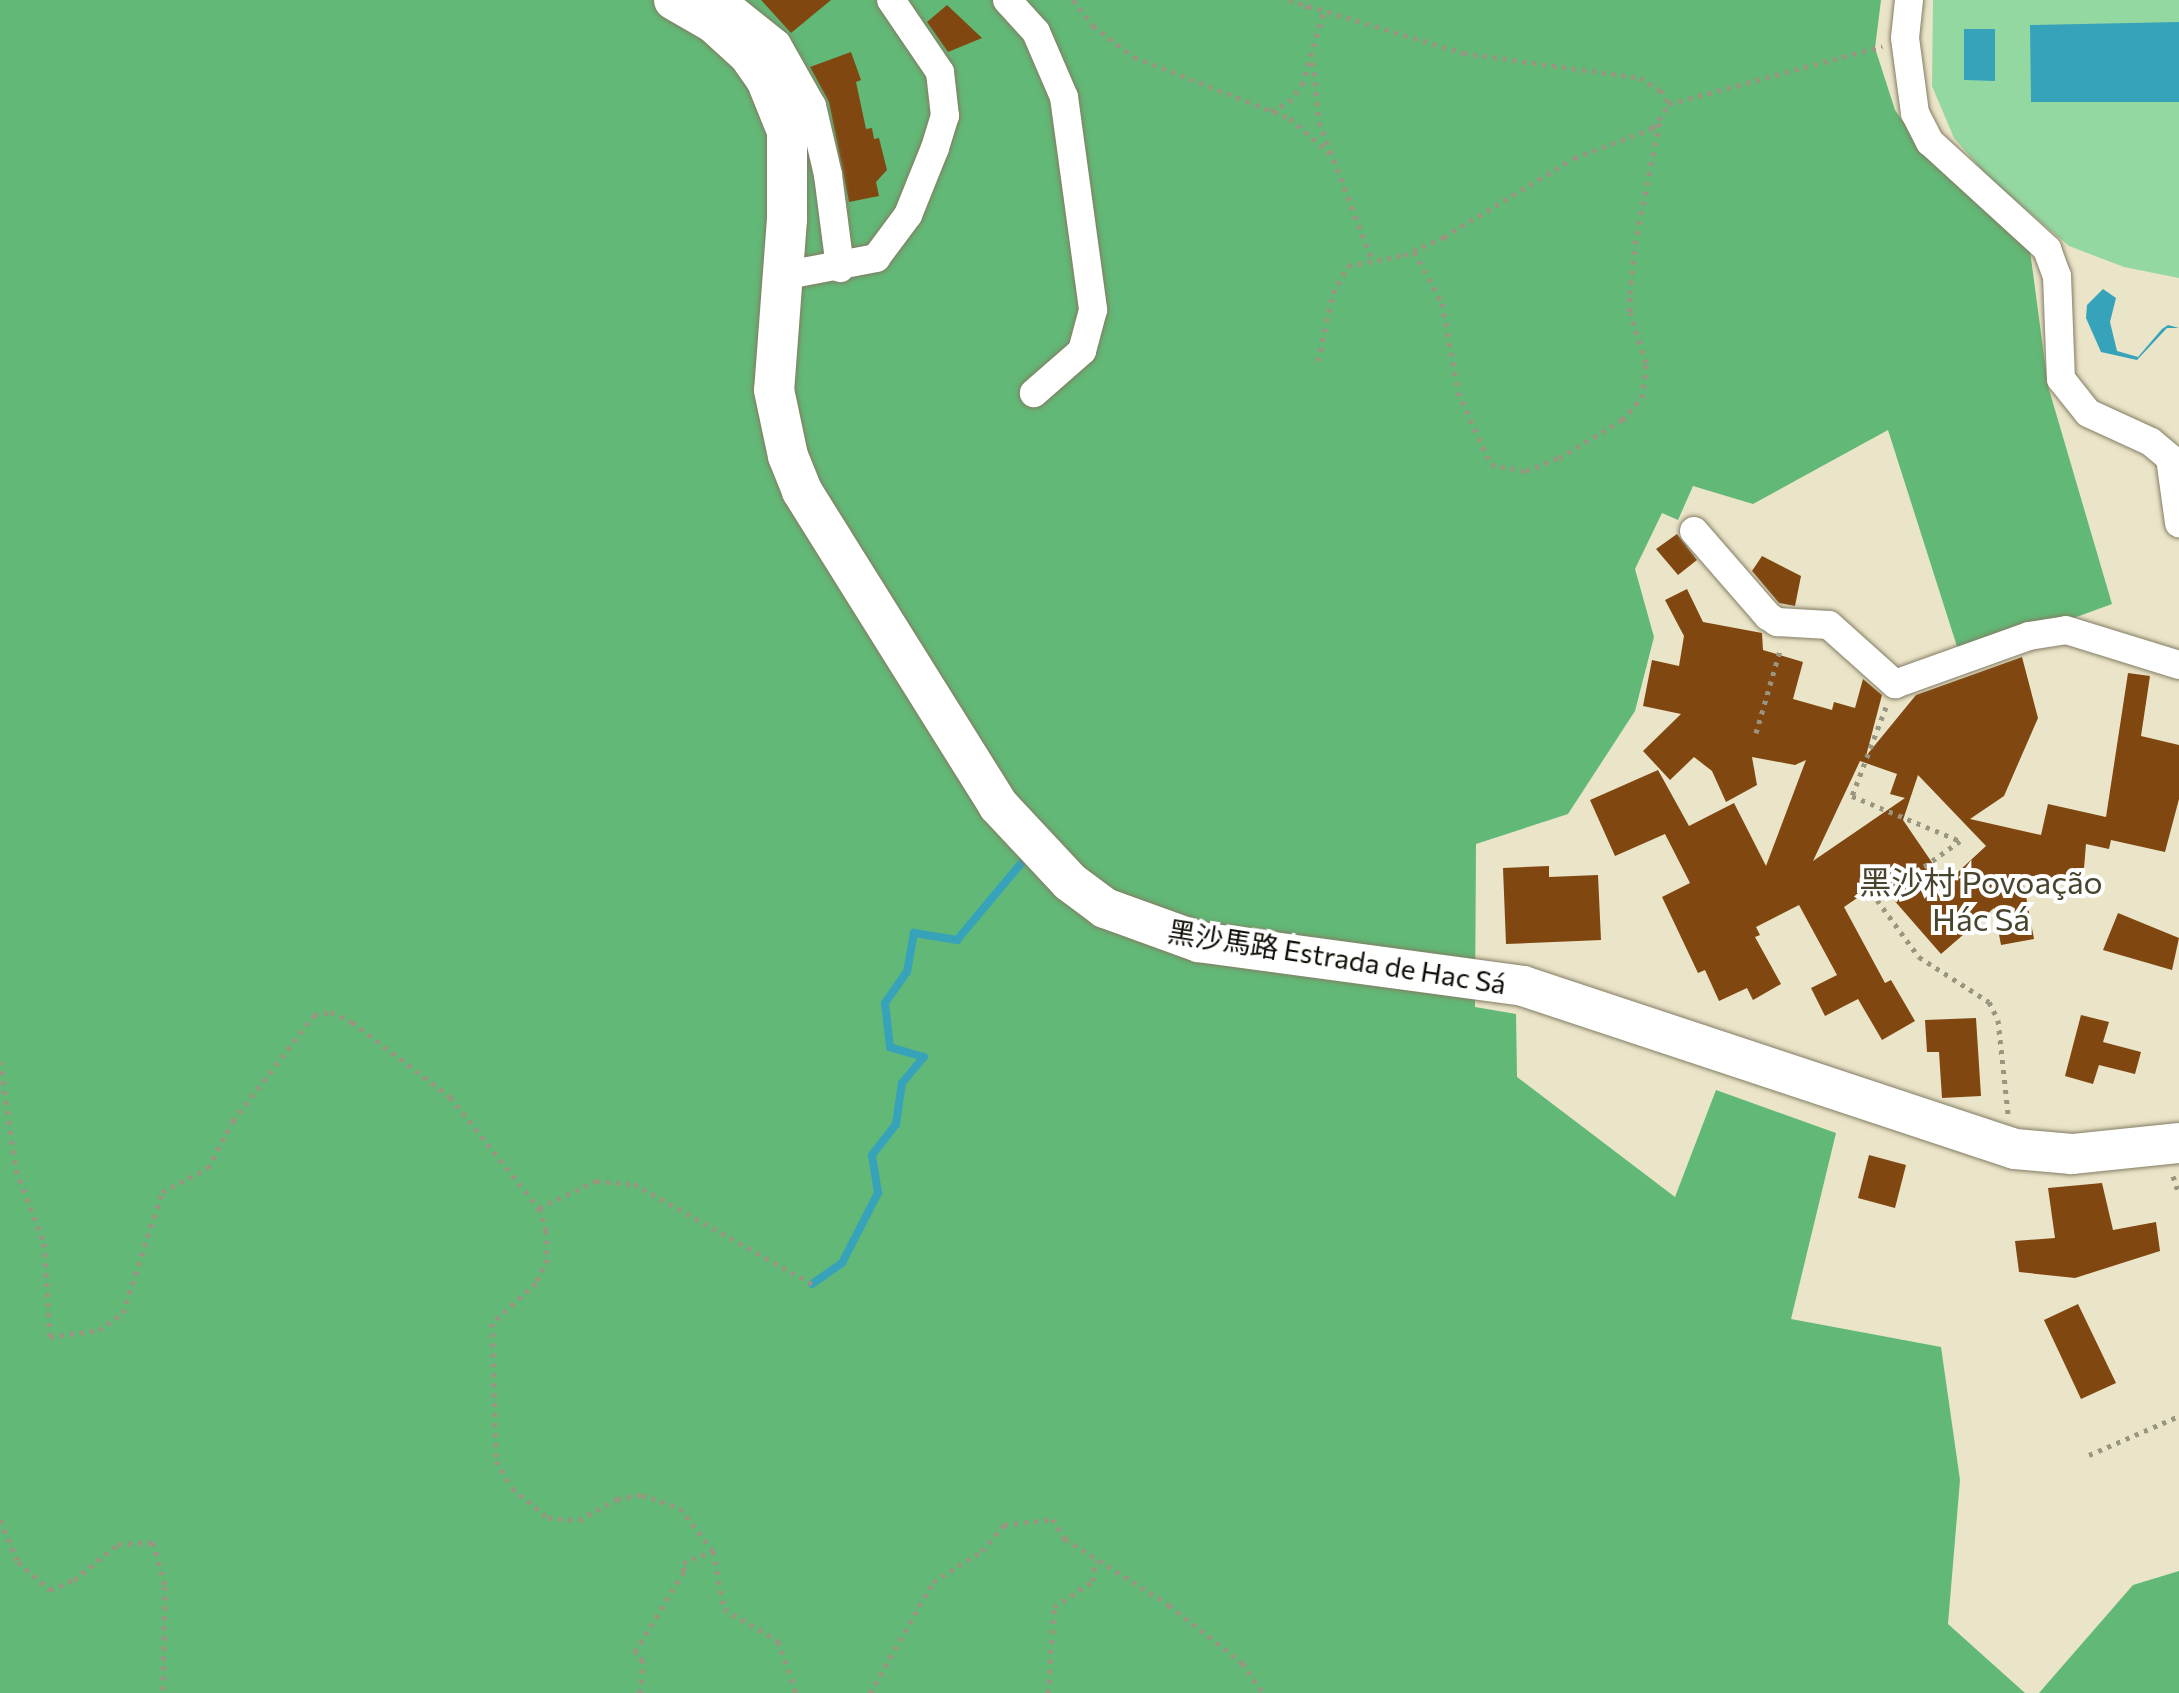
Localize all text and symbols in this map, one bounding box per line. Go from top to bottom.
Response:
district label: 黑沙村 Povoação Hác Sá [1859,863,2103,938]
street label: 黑沙馬路 Estrada de Hac Sá [1166,914,1508,1000]

